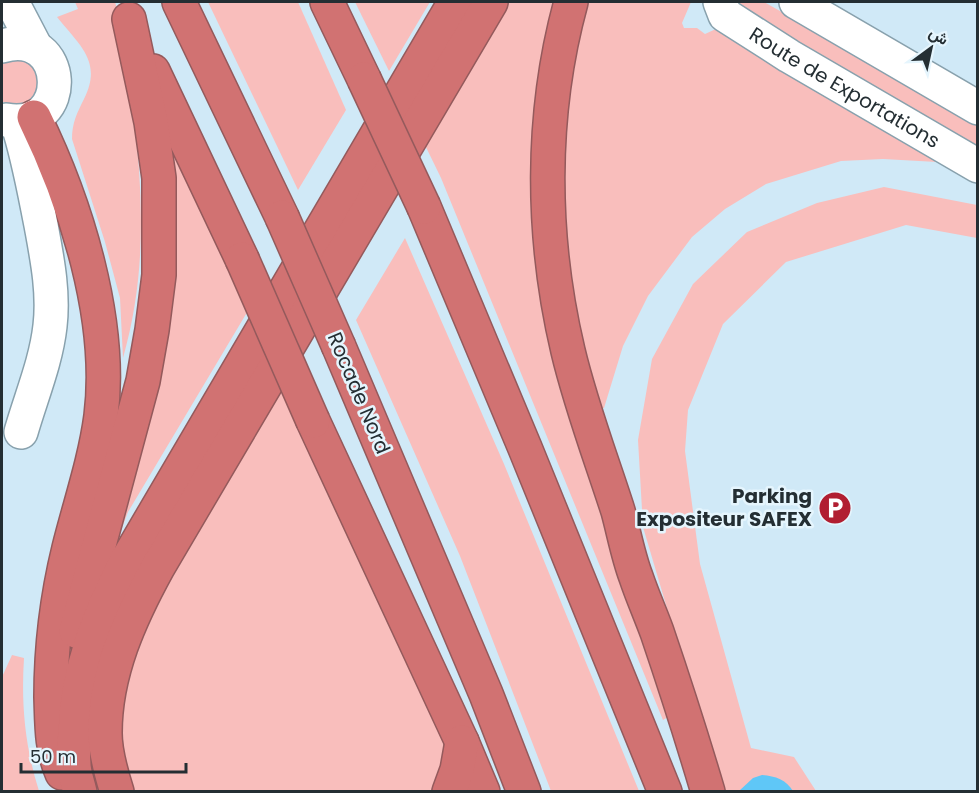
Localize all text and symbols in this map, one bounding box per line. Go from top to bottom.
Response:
north arrow [901,18,961,78]
street label: Route de Exportations [744,20,945,155]
text: ش [925,21,953,51]
street label: Rocade Nord [321,328,397,458]
place label: Parking Expositeur SAFEX [636,482,812,533]
parking icon: Parking Expositeur SAFEX [817,490,853,526]
scale bar [21,736,186,774]
text: 50 m [30,744,76,769]

